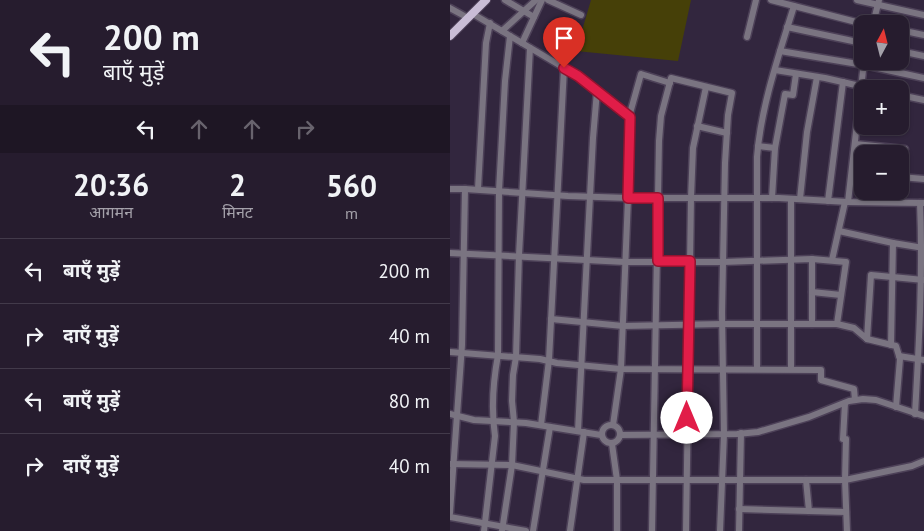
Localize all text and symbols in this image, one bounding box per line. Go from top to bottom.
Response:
text: 200 m [103,14,200,60]
north arrow [854,15,909,70]
map controls [854,15,909,200]
pin [543,17,585,68]
icon: left [20,20,85,85]
icon: arrive [550,24,578,52]
text: बाएँ मुड़ें [103,58,164,86]
button: + [854,80,909,135]
icon: left [132,115,160,143]
icon: ahead [185,115,213,143]
icon: ahead [238,115,266,143]
icon: right [291,115,319,143]
button: − [854,145,909,200]
text: 20:36 [73,165,149,204]
text: 2 [229,165,246,204]
text: 560 [326,166,377,205]
text: आगमन [89,202,133,222]
text: मिनट [222,202,253,222]
text: m [345,203,358,223]
icon: left [20,257,48,285]
text: बाएँ मुड़ें [63,258,120,282]
text: 200 m [378,259,430,283]
icon: right [20,322,48,350]
text: दाएँ मुड़ें [63,323,119,347]
text: 40 m [389,324,430,348]
icon: left [20,387,48,415]
text: बाएँ मुड़ें [63,388,120,412]
text: 80 m [389,389,430,413]
position arrow [660,391,712,443]
icon: right [20,452,48,480]
text: दाएँ मुड़ें [63,453,119,477]
text: 40 m [389,454,430,478]

